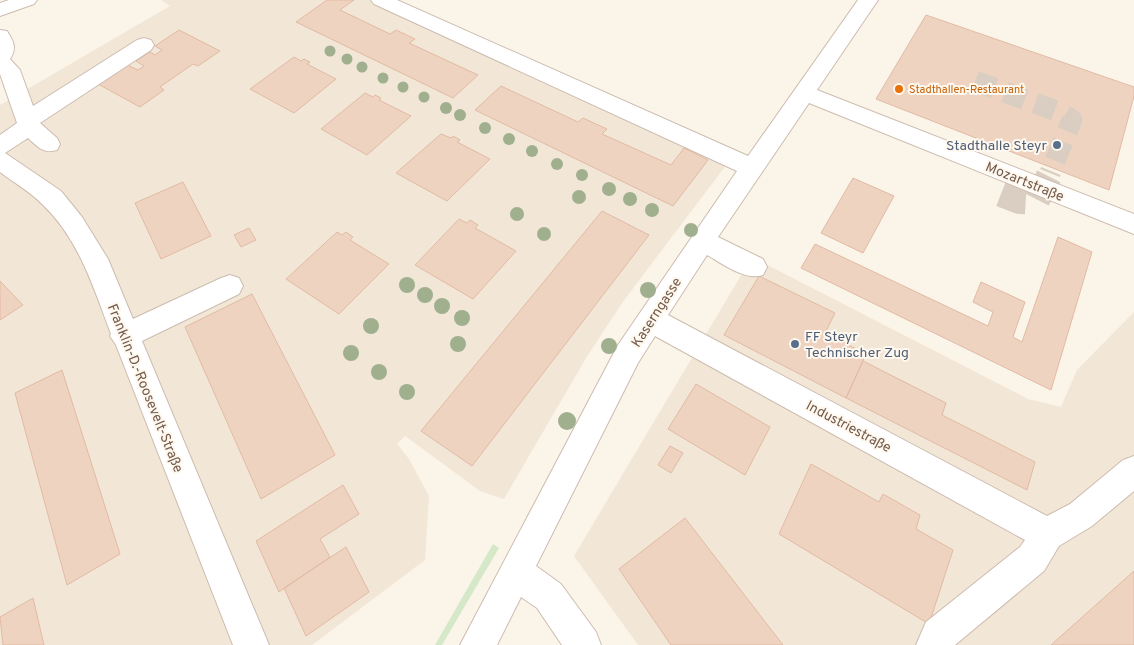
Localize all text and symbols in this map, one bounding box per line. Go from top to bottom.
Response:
marker: Stadthallen-Restaurant [893,83,905,95]
place label: Stadthallen-Restaurant [909,83,1024,97]
place label: Stadthalle Steyr [946,138,1048,155]
marker: Stadthalle Steyr [1051,139,1063,151]
street label: Mozartstraße [983,159,1066,206]
street label: Kaserngasse [628,275,686,351]
street label: Franklin-D.-Roosevelt-Straße [103,302,186,475]
place label: FF Steyr Technischer Zug [805,329,909,362]
marker: FF Steyr Technischer Zug [789,338,801,350]
street label: Industriestraße [803,398,894,457]

